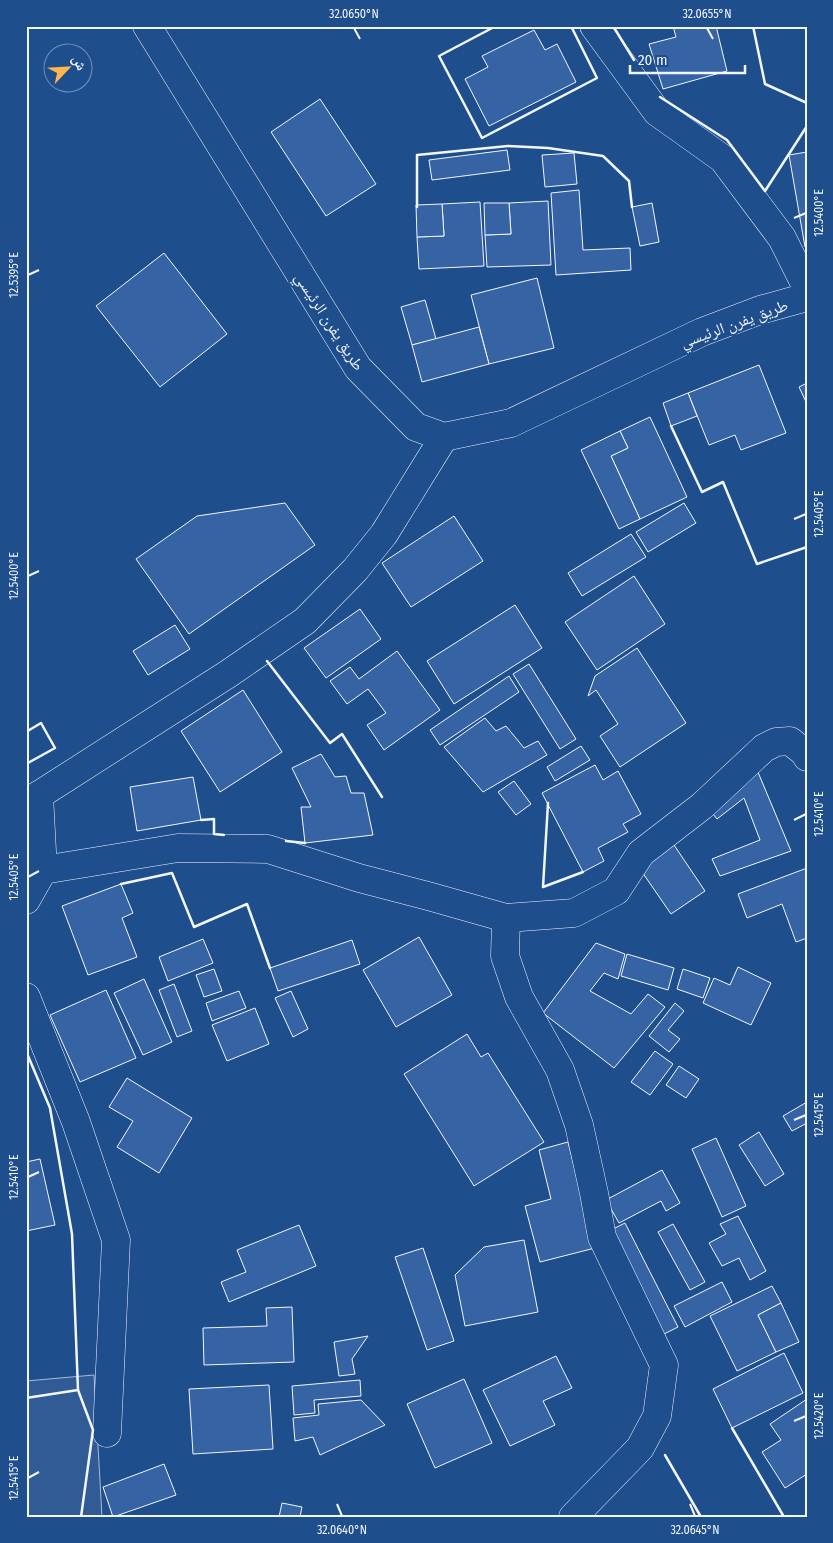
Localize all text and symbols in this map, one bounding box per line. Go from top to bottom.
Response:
text: 32.0650°N [329,7,379,21]
text: 32.0655°N [683,7,731,21]
north arrow [42,42,92,92]
scale bar [630,42,746,74]
text: 20 m [638,51,668,69]
text: ش [68,52,90,73]
text: 12.5400°E [812,189,826,237]
text: 12.5395°E [7,252,21,298]
street label: طريق يفرن الرئيسي [288,269,368,376]
street label: طريق يفرن الرئيسي [678,295,792,355]
text: 12.5405°E [812,490,826,537]
text: 12.5400°E [7,552,21,600]
text: 12.5410°E [812,791,826,837]
text: 12.5405°E [7,853,21,900]
text: 12.5415°E [812,1092,826,1137]
text: 12.5410°E [7,1154,21,1200]
text: 12.5420°E [812,1392,826,1439]
text: 12.5415°E [7,1455,21,1500]
text: 32.0640°N [317,1523,367,1537]
text: 32.0645°N [670,1523,720,1537]

